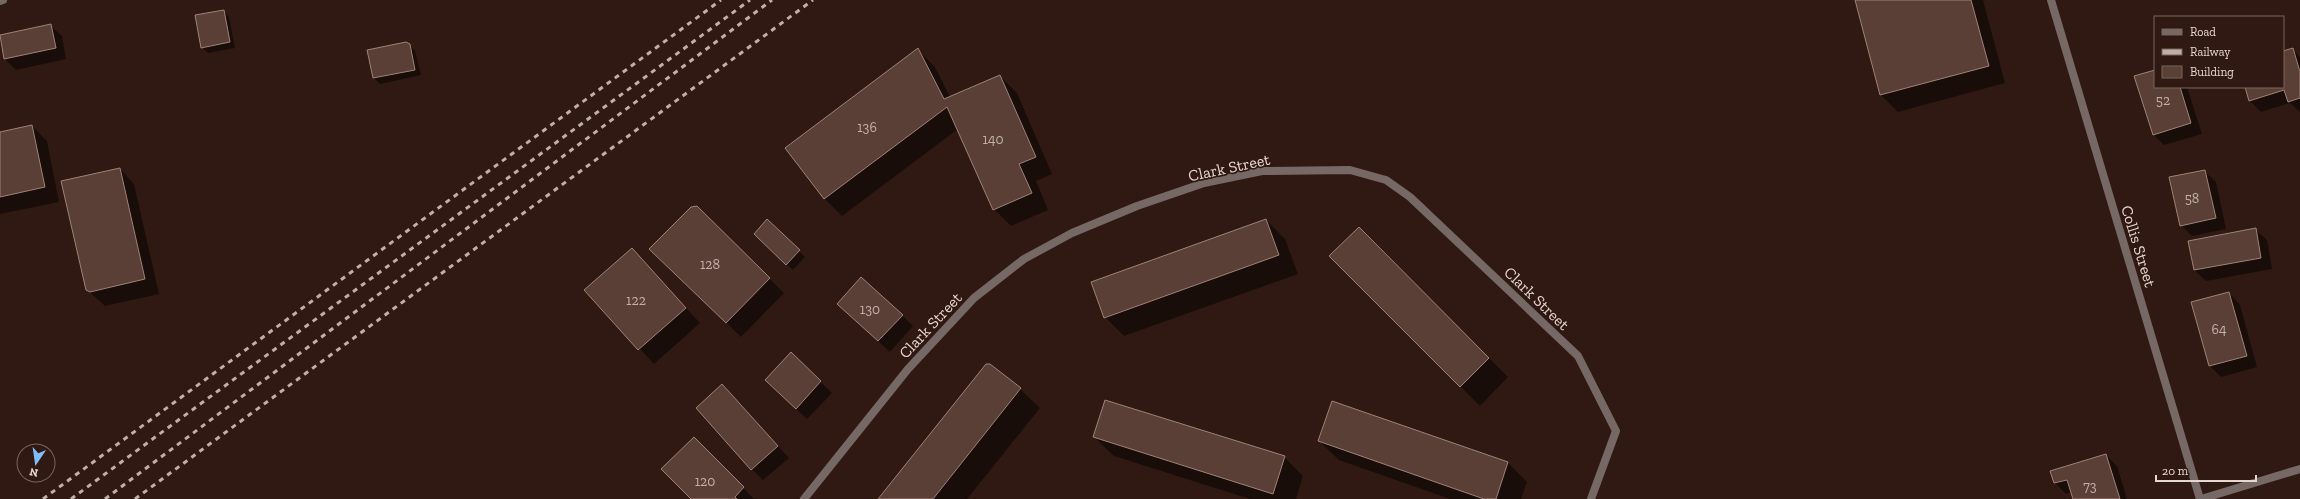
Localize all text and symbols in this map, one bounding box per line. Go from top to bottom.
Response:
legend [2154,16,2284,88]
text: Road [2190,25,2216,39]
text: Railway [2190,45,2231,59]
text: Building [2190,65,2234,79]
house number: 52 [2156,92,2170,109]
house number: 136 [857,119,877,136]
house number: 140 [983,131,1004,148]
street label: Clark Street [1187,150,1272,185]
house number: 58 [2185,190,2199,207]
street label: Collis Street [2117,203,2160,289]
house number: 128 [700,256,720,273]
street label: Clark Street [1500,263,1573,334]
street label: Clark Street [895,288,966,362]
house number: 122 [626,292,646,309]
house number: 130 [860,301,880,318]
house number: 64 [2212,321,2227,338]
north arrow [16,443,56,483]
scale bar [2156,457,2256,483]
text: 20 m [2162,464,2189,478]
text: N [28,465,39,480]
house number: 120 [695,473,715,490]
house number: 73 [2083,478,2097,495]

